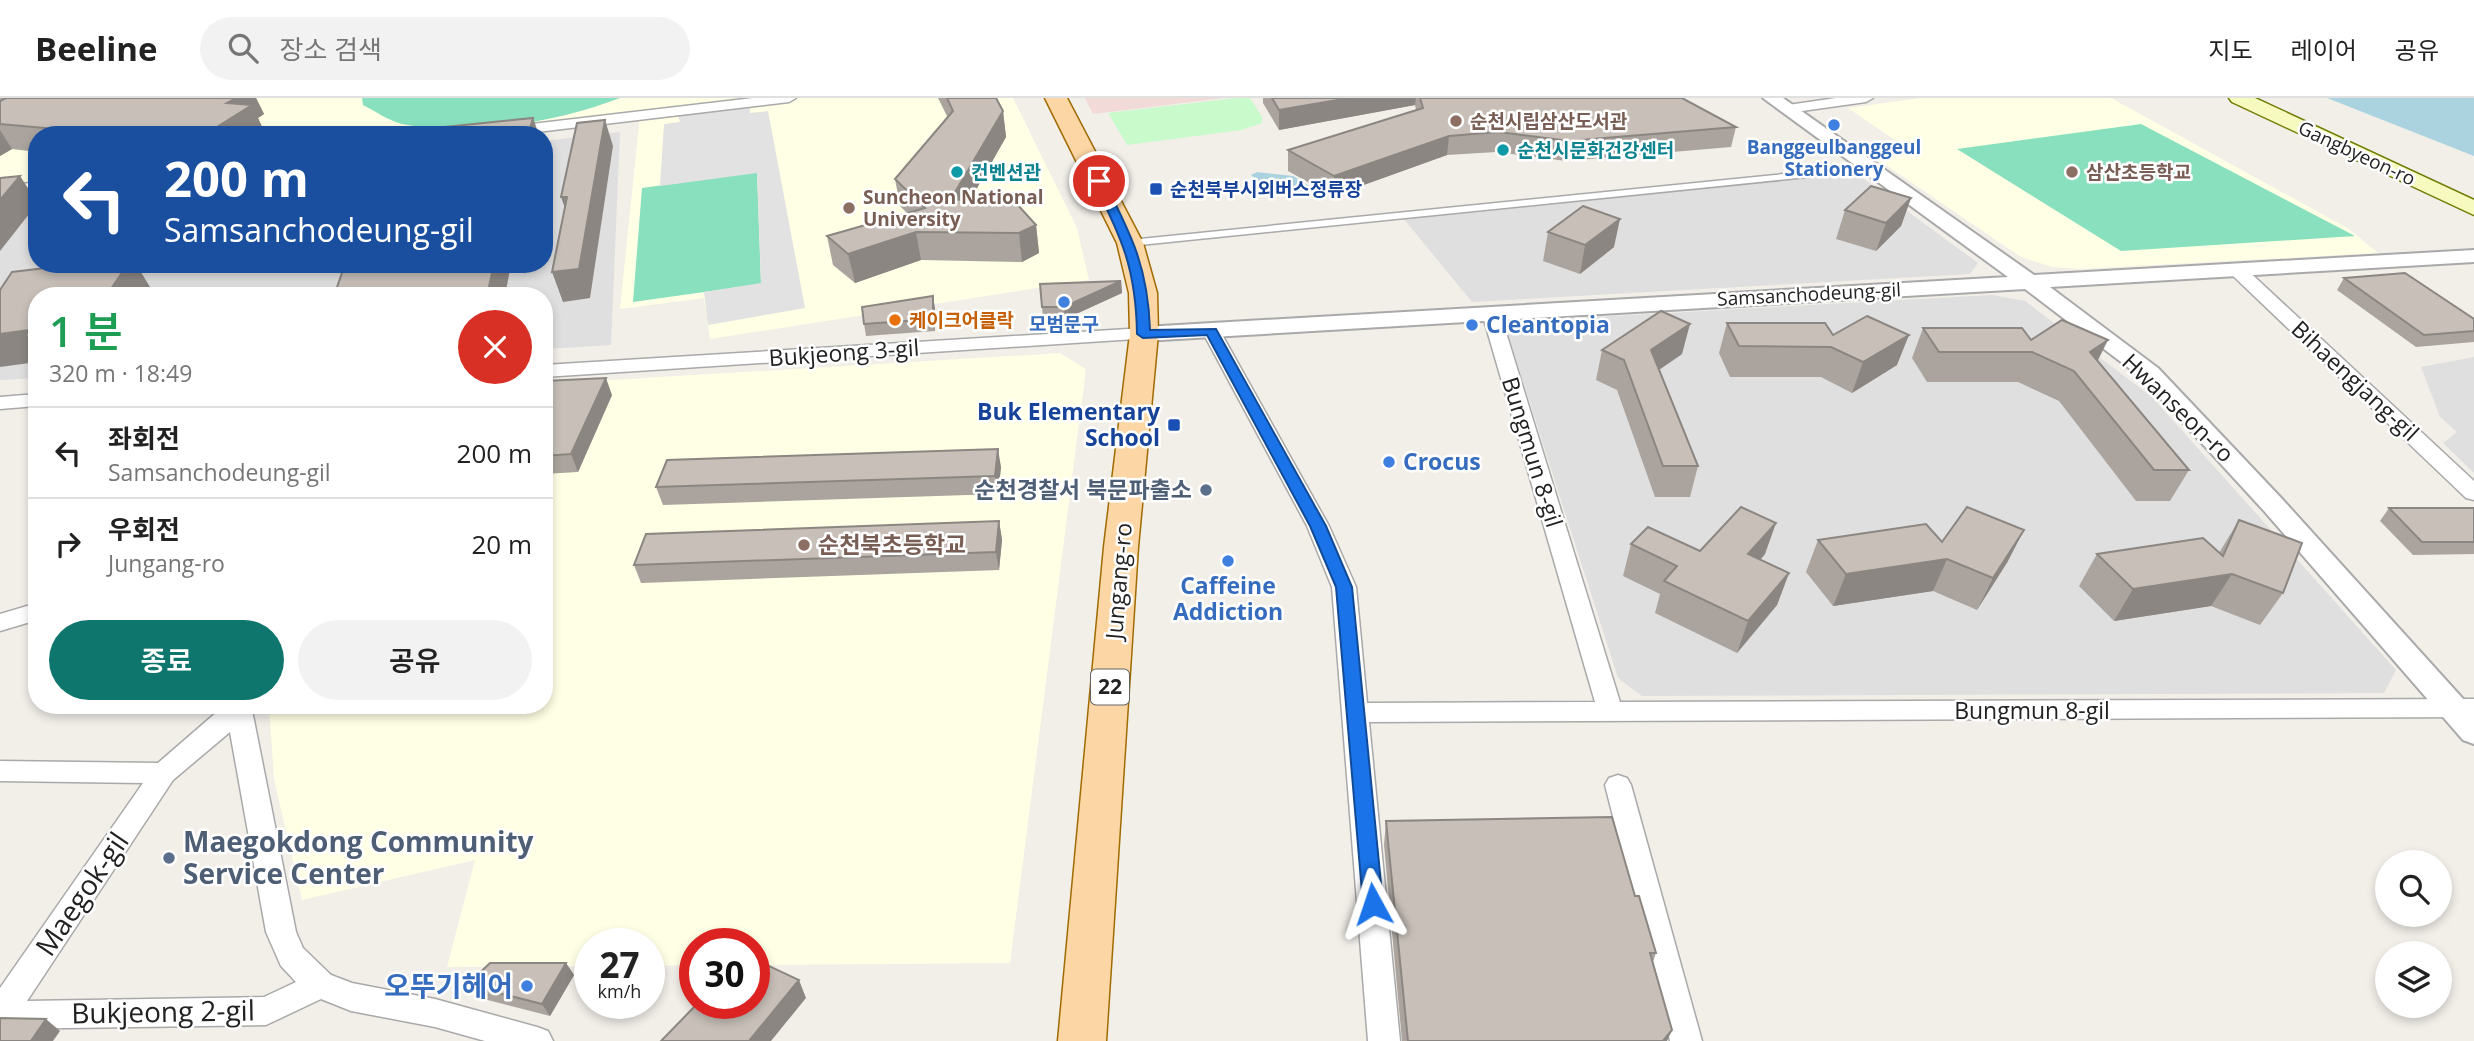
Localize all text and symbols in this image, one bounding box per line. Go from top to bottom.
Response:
search box [200,17,690,80]
text: Beeline [35,26,158,71]
icon: search [224,29,262,67]
text: 장소 검색 [280,31,382,67]
text: 지도 [2208,33,2253,66]
text: 레이어 [2291,33,2357,66]
text: 공유 [2395,33,2439,66]
place label: 순천시립삼산도서관 [1470,108,1628,134]
marker: 순천시립삼산도서관 [1448,113,1464,129]
street label: Gangbyeon-ro [2294,114,2420,192]
marker: Banggeulbanggeul Stationery [1826,117,1842,133]
place label: Banggeulbanggeul Stationery [1747,134,1921,182]
place label: 순천시문화건강센터 [1517,137,1674,163]
marker: 순천시문화건강센터 [1495,142,1511,158]
text: 200 m [164,145,309,211]
pin [1069,151,1129,211]
icon: left [49,154,140,245]
place label: 컨벤션관 [971,159,1041,185]
place label: 삼산초등학교 [2086,159,2191,185]
icon: arrive [1080,162,1118,200]
marker: 컨벤션관 [949,164,965,180]
marker: 삼산초등학교 [2064,164,2080,180]
place label: 순천북부시외버스정류장 [1170,176,1362,202]
marker: 순천북부시외버스정류장 [1148,181,1164,197]
place label: Suncheon National University [863,184,1044,232]
marker: Suncheon National University [841,200,857,216]
text: Samsanchodeung-gil [164,208,474,251]
street label: Samsanchodeung-gil [1716,276,1902,312]
marker: 모범문구 [1056,294,1072,310]
text: 1 분 [49,302,123,359]
place label: 케이크어클락 [909,307,1014,333]
place label: Cleantopia [1486,308,1610,340]
button: close [458,310,532,384]
place label: 모범문구 [1029,311,1099,337]
marker: 케이크어클락 [887,312,903,328]
street label: Bihaengjang-gil [2285,313,2426,448]
marker: Cleantopia [1464,317,1480,333]
street label: Bukjeong 3-gil [768,331,920,373]
street label: Hwanseon-ro [2116,346,2242,469]
text: 320 m · 18:49 [49,357,192,389]
street label: Bungmun 8-gil [1495,373,1571,531]
place label: Buk Elementary School [977,395,1161,453]
marker: Buk Elementary School [1166,417,1182,433]
text: 좌회전 [108,420,180,456]
icon: left [49,434,87,472]
text: 200 m [457,435,532,471]
place label: Crocus [1403,445,1481,477]
marker: Crocus [1381,454,1397,470]
text: Samsanchodeung-gil [108,456,331,488]
place label: 순천경찰서 북문파출소 [974,473,1192,505]
marker: 순천경찰서 북문파출소 [1198,482,1214,498]
text: 우회전 [108,511,180,547]
street label: Jungang-ro [1097,521,1139,643]
icon: right [49,525,87,563]
text: 20 m [471,526,532,562]
place label: 순천북초등학교 [818,528,966,560]
marker: 순천북초등학교 [796,537,812,553]
text: Jungang-ro [108,547,225,579]
marker: Caffeine Addiction [1220,553,1236,569]
place label: Caffeine Addiction [1173,569,1283,627]
button: 종료 [49,620,284,700]
button: 공유 [298,620,532,700]
road number: 22 [1091,670,1129,704]
street label: Bungmun 8-gil [1954,694,2110,726]
place label: Maegokdong Community Service Center [183,822,534,892]
street label: Maegok-gil [26,824,137,963]
marker: Maegokdong Community Service Center [161,850,177,866]
map controls [2375,850,2452,1018]
button: search [2375,850,2452,927]
position arrow [1336,867,1410,941]
speed limit sign: 30 [679,928,770,1019]
text: 27 [599,941,640,988]
button: layers [2375,941,2452,1018]
place label: 오뚜기헤어 [384,966,513,1004]
marker: 오뚜기헤어 [519,978,535,994]
text: km/h [598,979,641,1003]
street label: Bukjeong 2-gil [71,990,255,1032]

